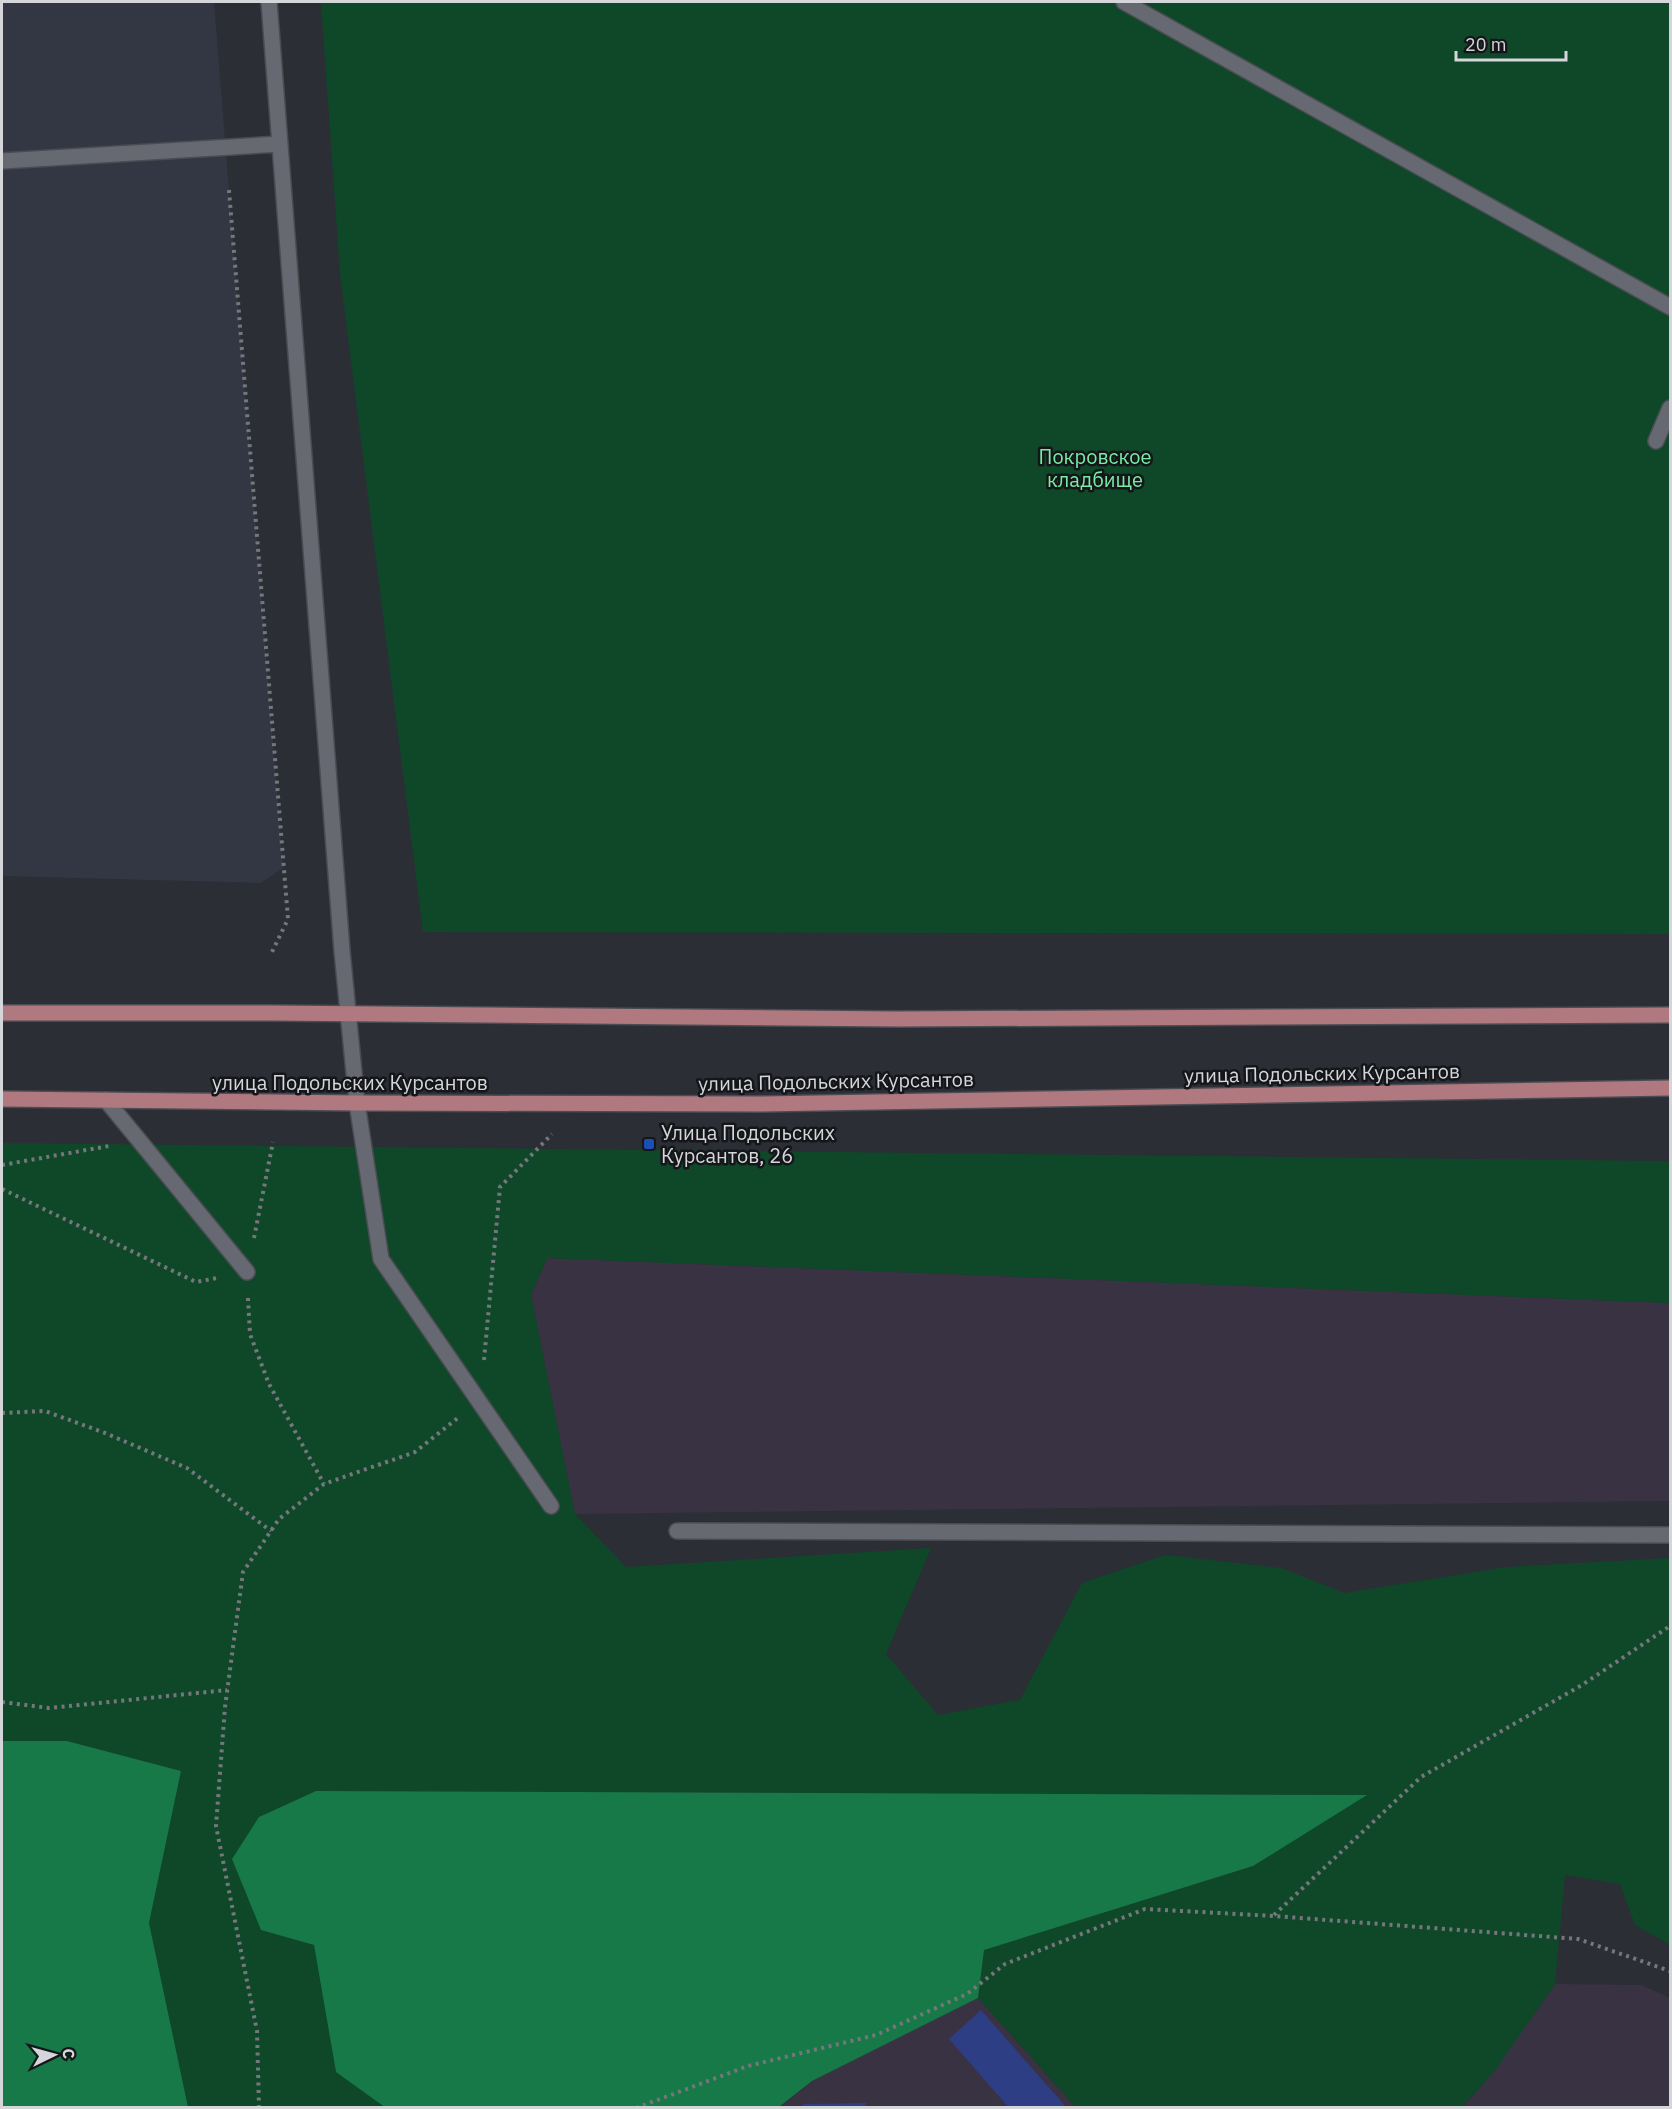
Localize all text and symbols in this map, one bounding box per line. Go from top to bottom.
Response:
scale bar [1456,24,1566,62]
text: 20 m [1465,33,1507,56]
park label: Покровское кладбище [1039,443,1151,493]
street label: улица Подольских Курсантов [1184,1057,1460,1089]
street label: улица Подольских Курсантов [698,1065,974,1097]
street label: улица Подольских Курсантов [212,1069,488,1096]
place label: Улица Подольских Курсантов, 26 [661,1119,835,1169]
marker: Улица Подольских Курсантов, 26 [642,1137,656,1151]
north arrow [24,2025,84,2085]
text: С [59,2048,79,2060]

